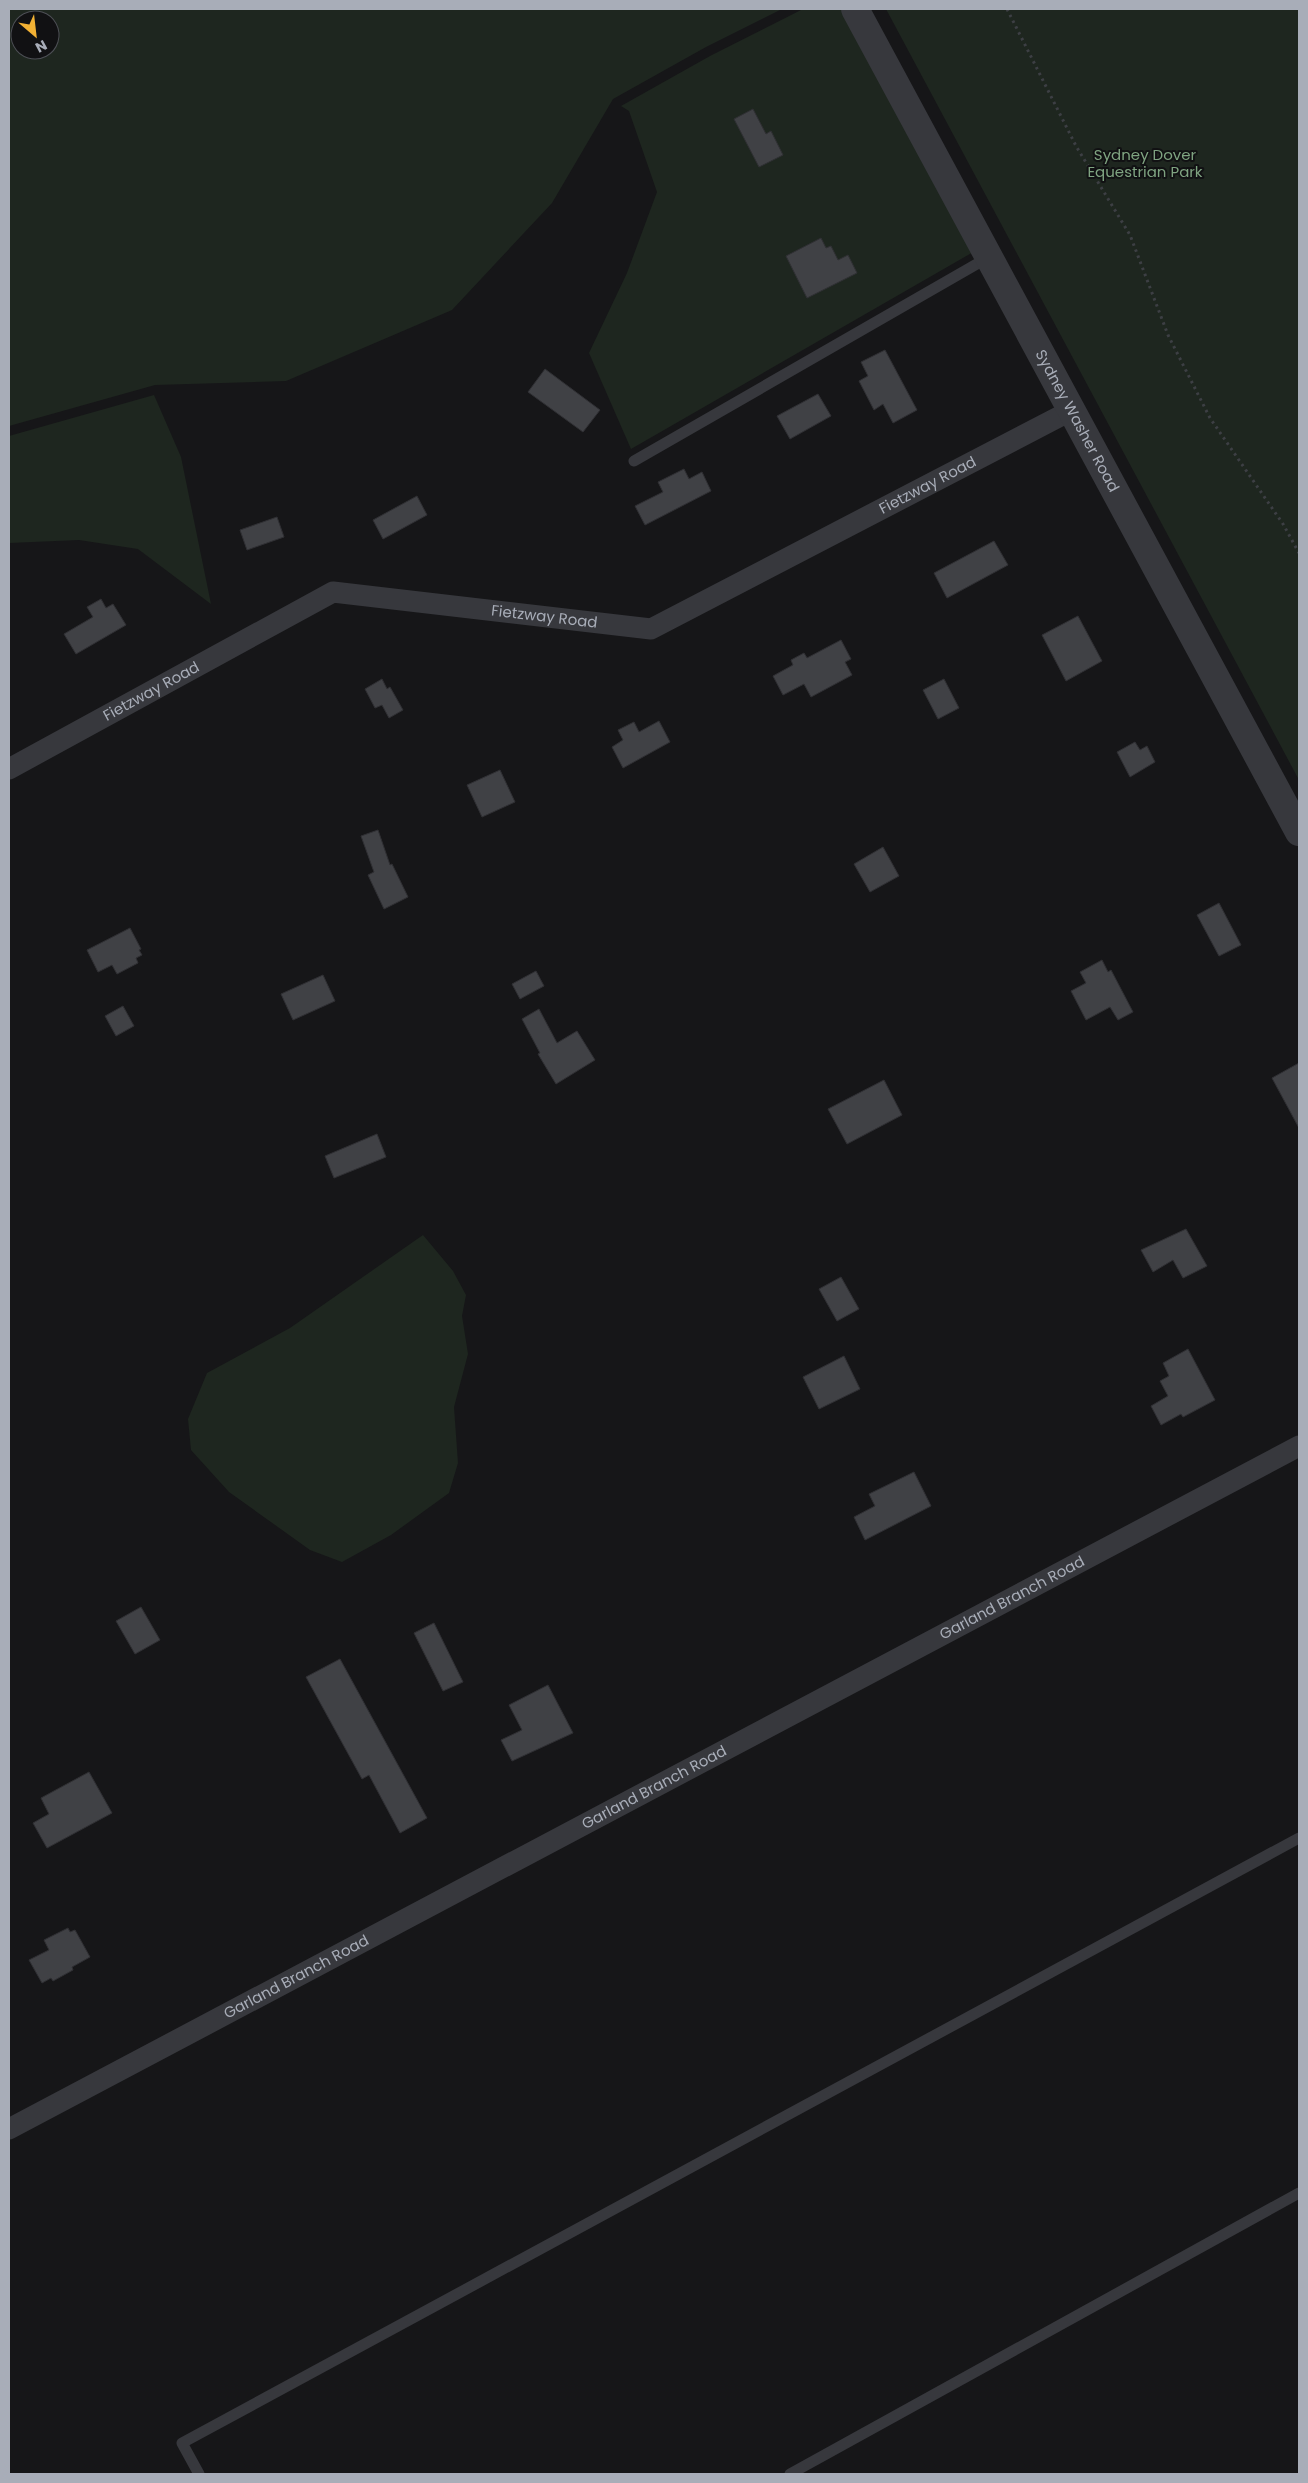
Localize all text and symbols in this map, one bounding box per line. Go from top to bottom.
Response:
north arrow [10,10,60,60]
text: N [32,35,50,58]
park label: Sydney Dover Equestrian Park [1087,144,1203,182]
street label: Sydney Washer Road [1031,346,1125,496]
street label: Fietzway Road [875,451,979,519]
street label: Fietzway Road [490,599,599,633]
street label: Fietzway Road [99,656,203,726]
street label: Garland Branch Road [936,1550,1088,1644]
street label: Garland Branch Road [578,1740,730,1834]
street label: Garland Branch Road [220,1929,372,2024]

